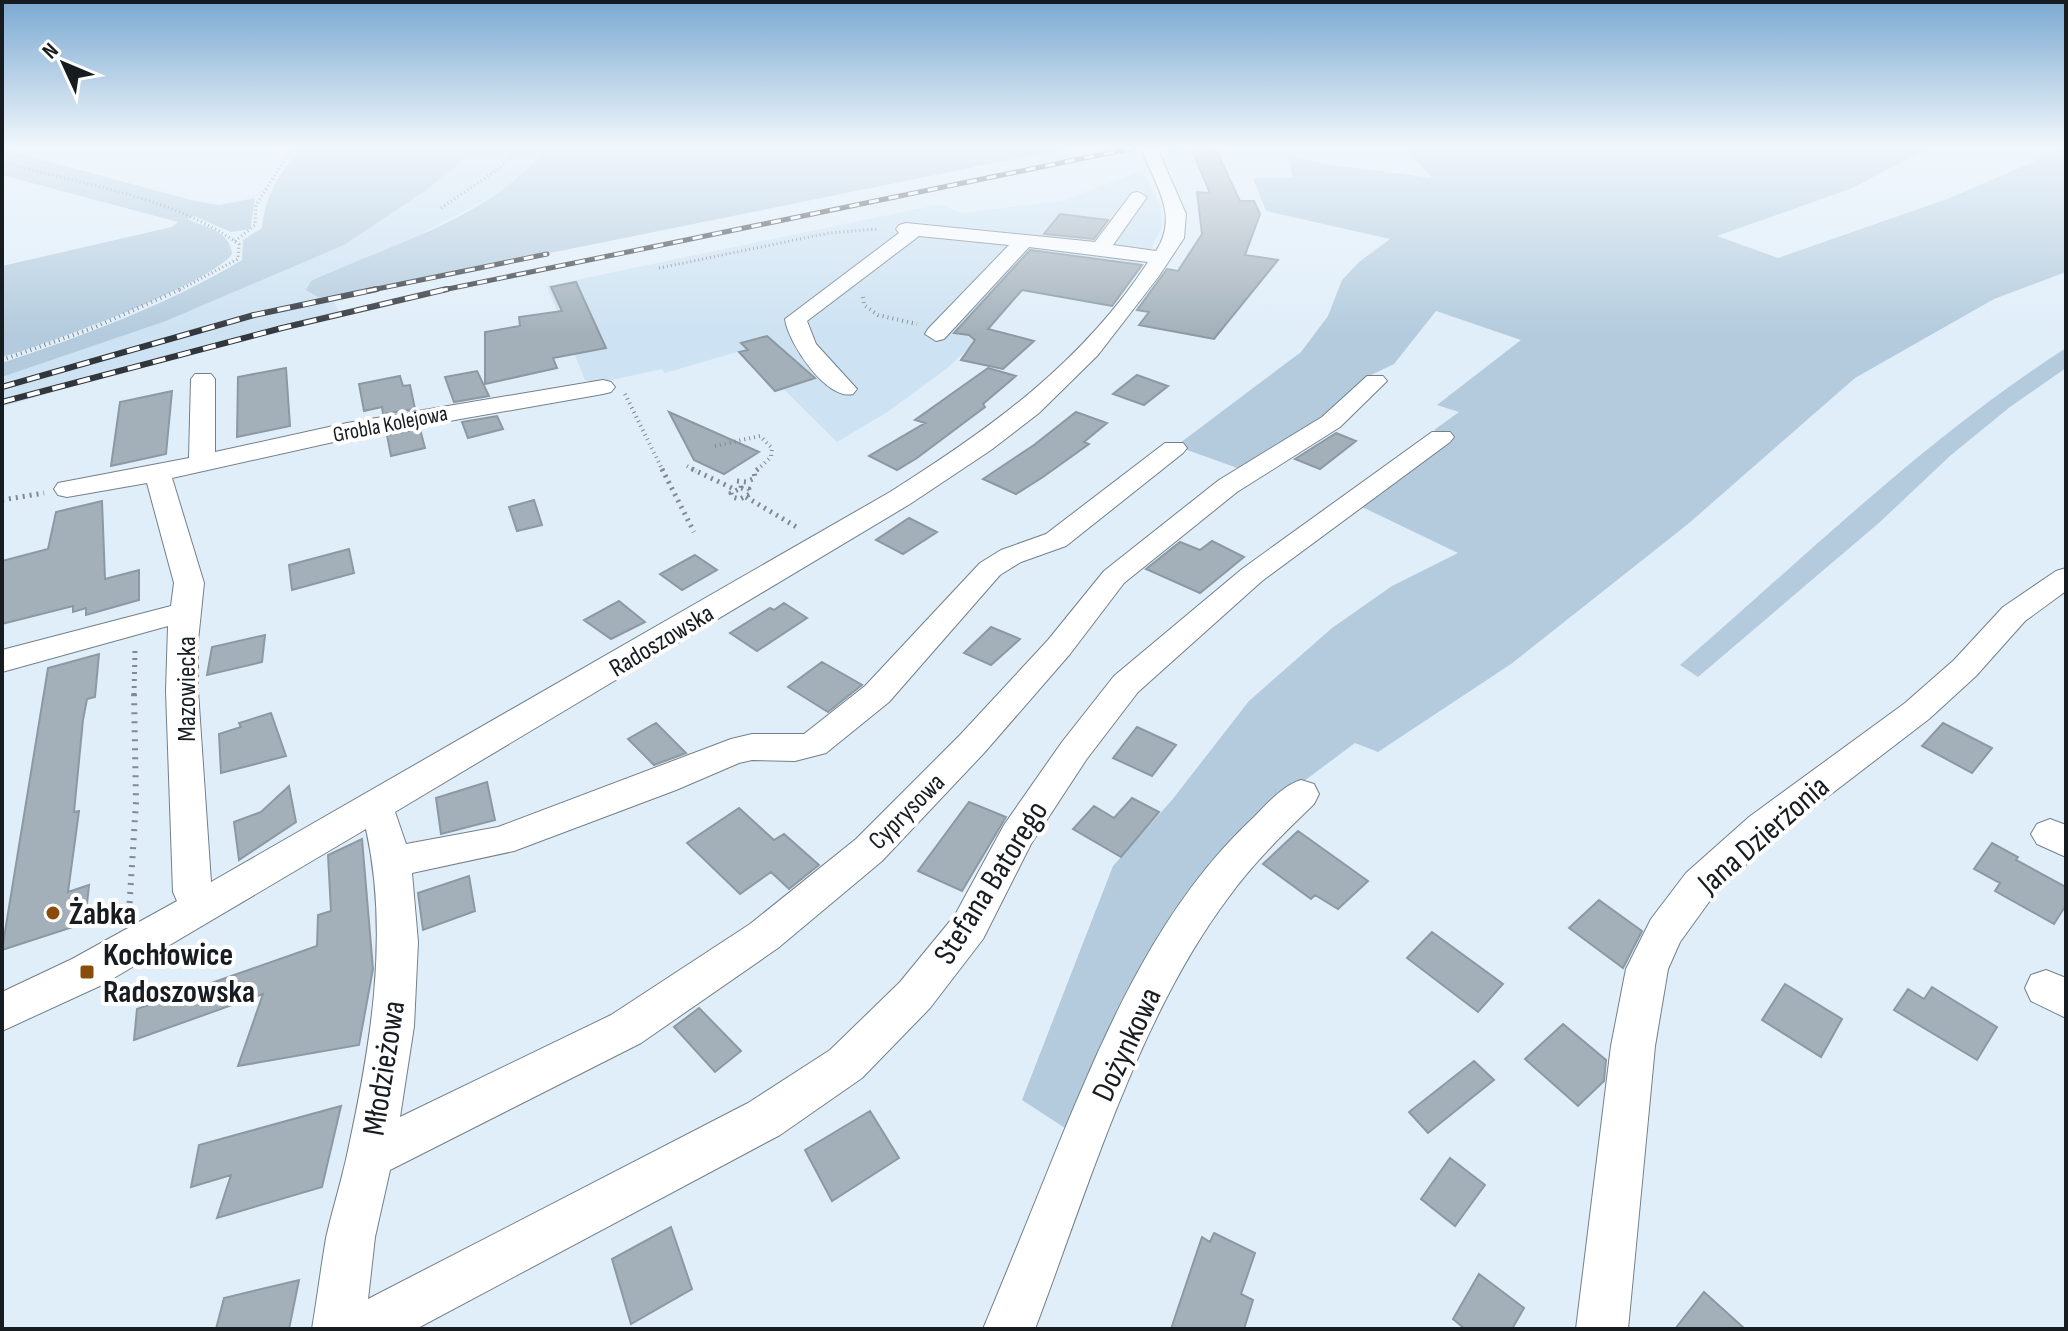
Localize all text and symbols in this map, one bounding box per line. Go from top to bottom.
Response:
north arrow [24,24,104,104]
text: N [37,38,64,65]
street label: Grobla Kolejowa [331,400,450,449]
street label: Radoszowska [604,598,719,684]
street label: Mazowiecka [172,636,203,742]
street label: Cyprysowa [862,767,952,857]
street label: Jana Dzierżonia [1690,767,1838,903]
street label: Stefana Batorego [926,794,1057,972]
place label: Żabka [69,895,136,934]
marker: Żabka [44,904,62,922]
place label: Kochłowice Radoszowska [103,936,255,1012]
marker: Kochłowice Radoszowska [78,963,96,981]
street label: Dożynkowa [1084,981,1171,1108]
street label: Młodzieżowa [355,998,414,1138]

